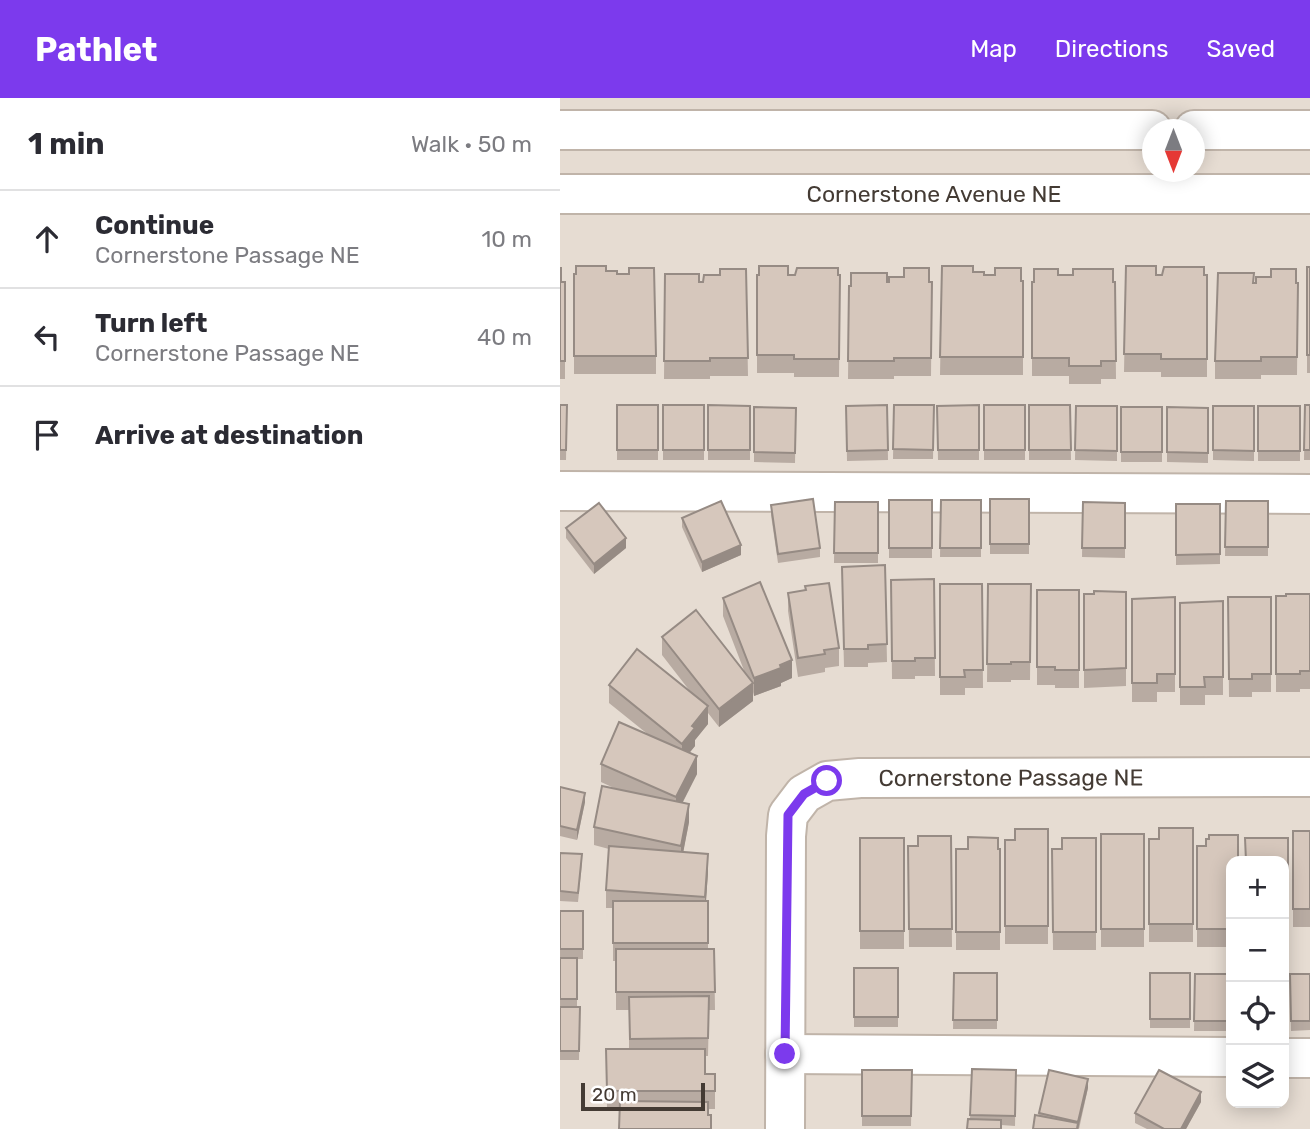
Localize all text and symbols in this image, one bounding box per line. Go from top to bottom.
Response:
text: Pathlet [35,30,158,69]
text: Map [970,35,1017,63]
text: Directions [1055,35,1168,63]
text: Saved [1206,35,1275,63]
north arrow [1142,119,1205,182]
text: 1 min [28,126,105,162]
text: Walk · 50 m [411,130,532,158]
street label: Cornerstone Avenue NE [807,180,1061,208]
text: Continue [95,210,214,241]
icon: ahead [28,220,66,258]
text: 10 m [481,225,532,253]
text: Cornerstone Passage NE [95,241,360,269]
text: Turn left [95,308,207,339]
icon: left [28,318,66,356]
text: 40 m [477,323,532,351]
text: Cornerstone Passage NE [95,339,360,367]
icon: arrive [28,416,66,454]
text: Arrive at destination [95,420,363,451]
street label: Cornerstone Passage NE [878,763,1143,792]
route start [811,765,842,796]
map controls [1226,856,1289,1108]
button: + [1226,856,1289,919]
button: − [1226,919,1289,982]
button: locate [1226,982,1289,1045]
route end [769,1038,800,1069]
button: layers [1226,1045,1289,1108]
scale bar [581,1080,705,1112]
text: 20 m [592,1083,637,1106]

